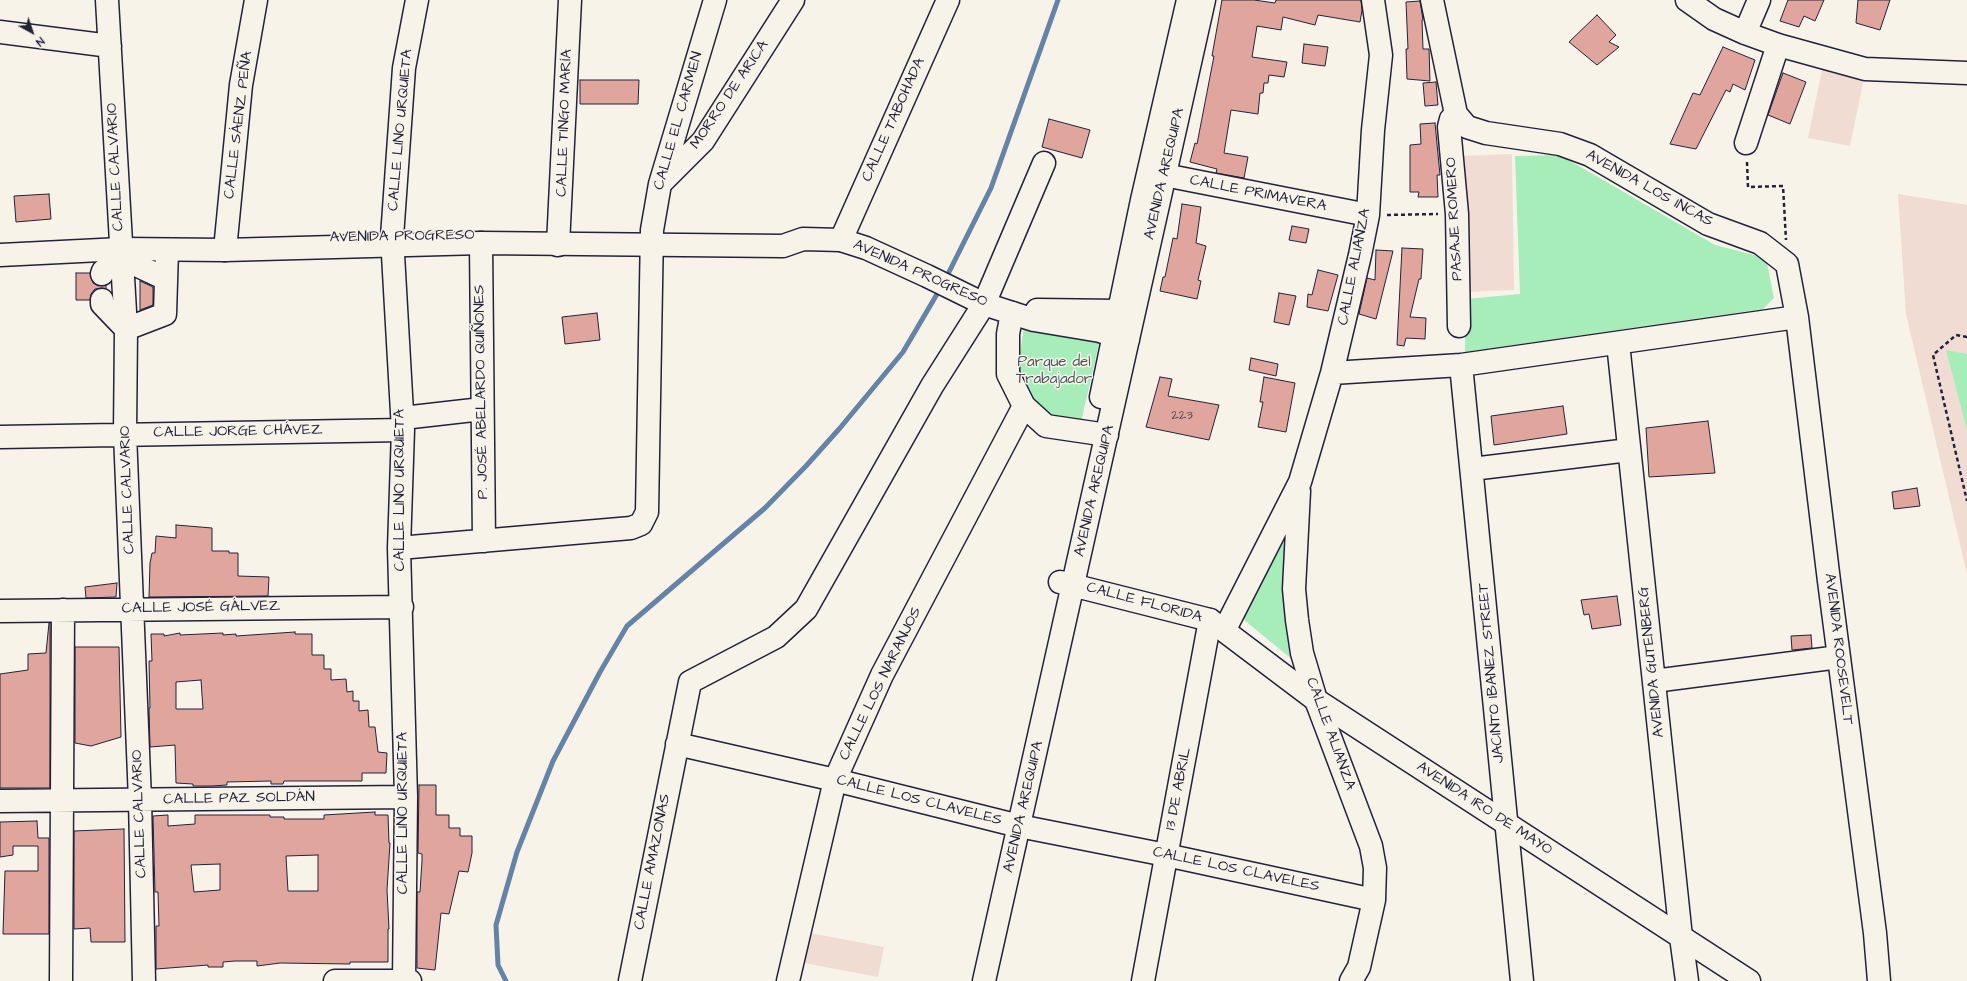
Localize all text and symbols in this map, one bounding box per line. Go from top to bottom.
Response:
north arrow [12,12,52,52]
text: N [33,34,48,50]
street label: MORRO DE ARICA [687,37,773,153]
street label: CALLE LINO URQUIETA [385,48,417,212]
street label: CALLE TINGO MARÍA [553,49,577,197]
street label: CALLE SÁENZ PEÑA [221,50,257,200]
street label: CALLE EL CARMEN [651,50,707,192]
street label: CALLE TABOHADA [859,55,929,185]
street label: CALLE CALVARIO [104,102,128,232]
street label: AVENIDA AREQUIPA [1141,106,1189,242]
street label: AVENIDA LOS INCAS [1582,147,1716,231]
street label: PASAJE ROMERO [1443,157,1467,281]
street label: CALLE PRIMAVERA [1188,172,1328,216]
street label: CALLE ALIANZA [1335,207,1375,327]
street label: AVENIDA PROGRESO [329,227,475,247]
street label: AVENIDA PROGRESO [850,236,990,312]
street label: P. JOSÉ ABELARDO QUIÑONES [471,285,493,499]
park label: Parque del Trabajador [1016,354,1092,389]
house number: 223 [1171,408,1193,424]
street label: CALLE LINO URQUIETA [392,409,410,571]
street label: CALLE JORGE CHÁVEZ [153,422,323,442]
street label: AVENIDA AREQUIPA [1071,423,1119,559]
street label: CALLE CALVARIO [117,425,139,555]
street label: AVENIDA ROOSEVELT [1820,572,1856,726]
street label: CALLE FLORIDA [1084,579,1204,627]
street label: JACINTO IBANEZ STREET [1475,582,1509,764]
street label: AVENIDA GUTENBERG [1635,585,1669,739]
street label: CALLE JOSÉ GÁLVEZ [121,598,281,618]
street label: CALLE LOS NARANJOS [836,604,926,764]
street label: CALLE ALIANZA [1301,675,1359,793]
street label: CALLE LINO URQUIETA [395,732,413,894]
street label: AVENIDA AREQUIPA [1000,739,1048,875]
street label: 13 DE ABRIL [1162,746,1196,832]
street label: CALLE CALVARIO [129,749,151,879]
street label: AVENIDA 1RO DE MAYO [1413,758,1555,860]
street label: CALLE LOS CLAVELES [834,772,1004,830]
street label: CALLE PAZ SOLDÁN [163,789,315,809]
street label: CALLE AMAZONAS [631,793,675,931]
street label: CALLE LOS CLAVELES [1151,844,1321,896]

